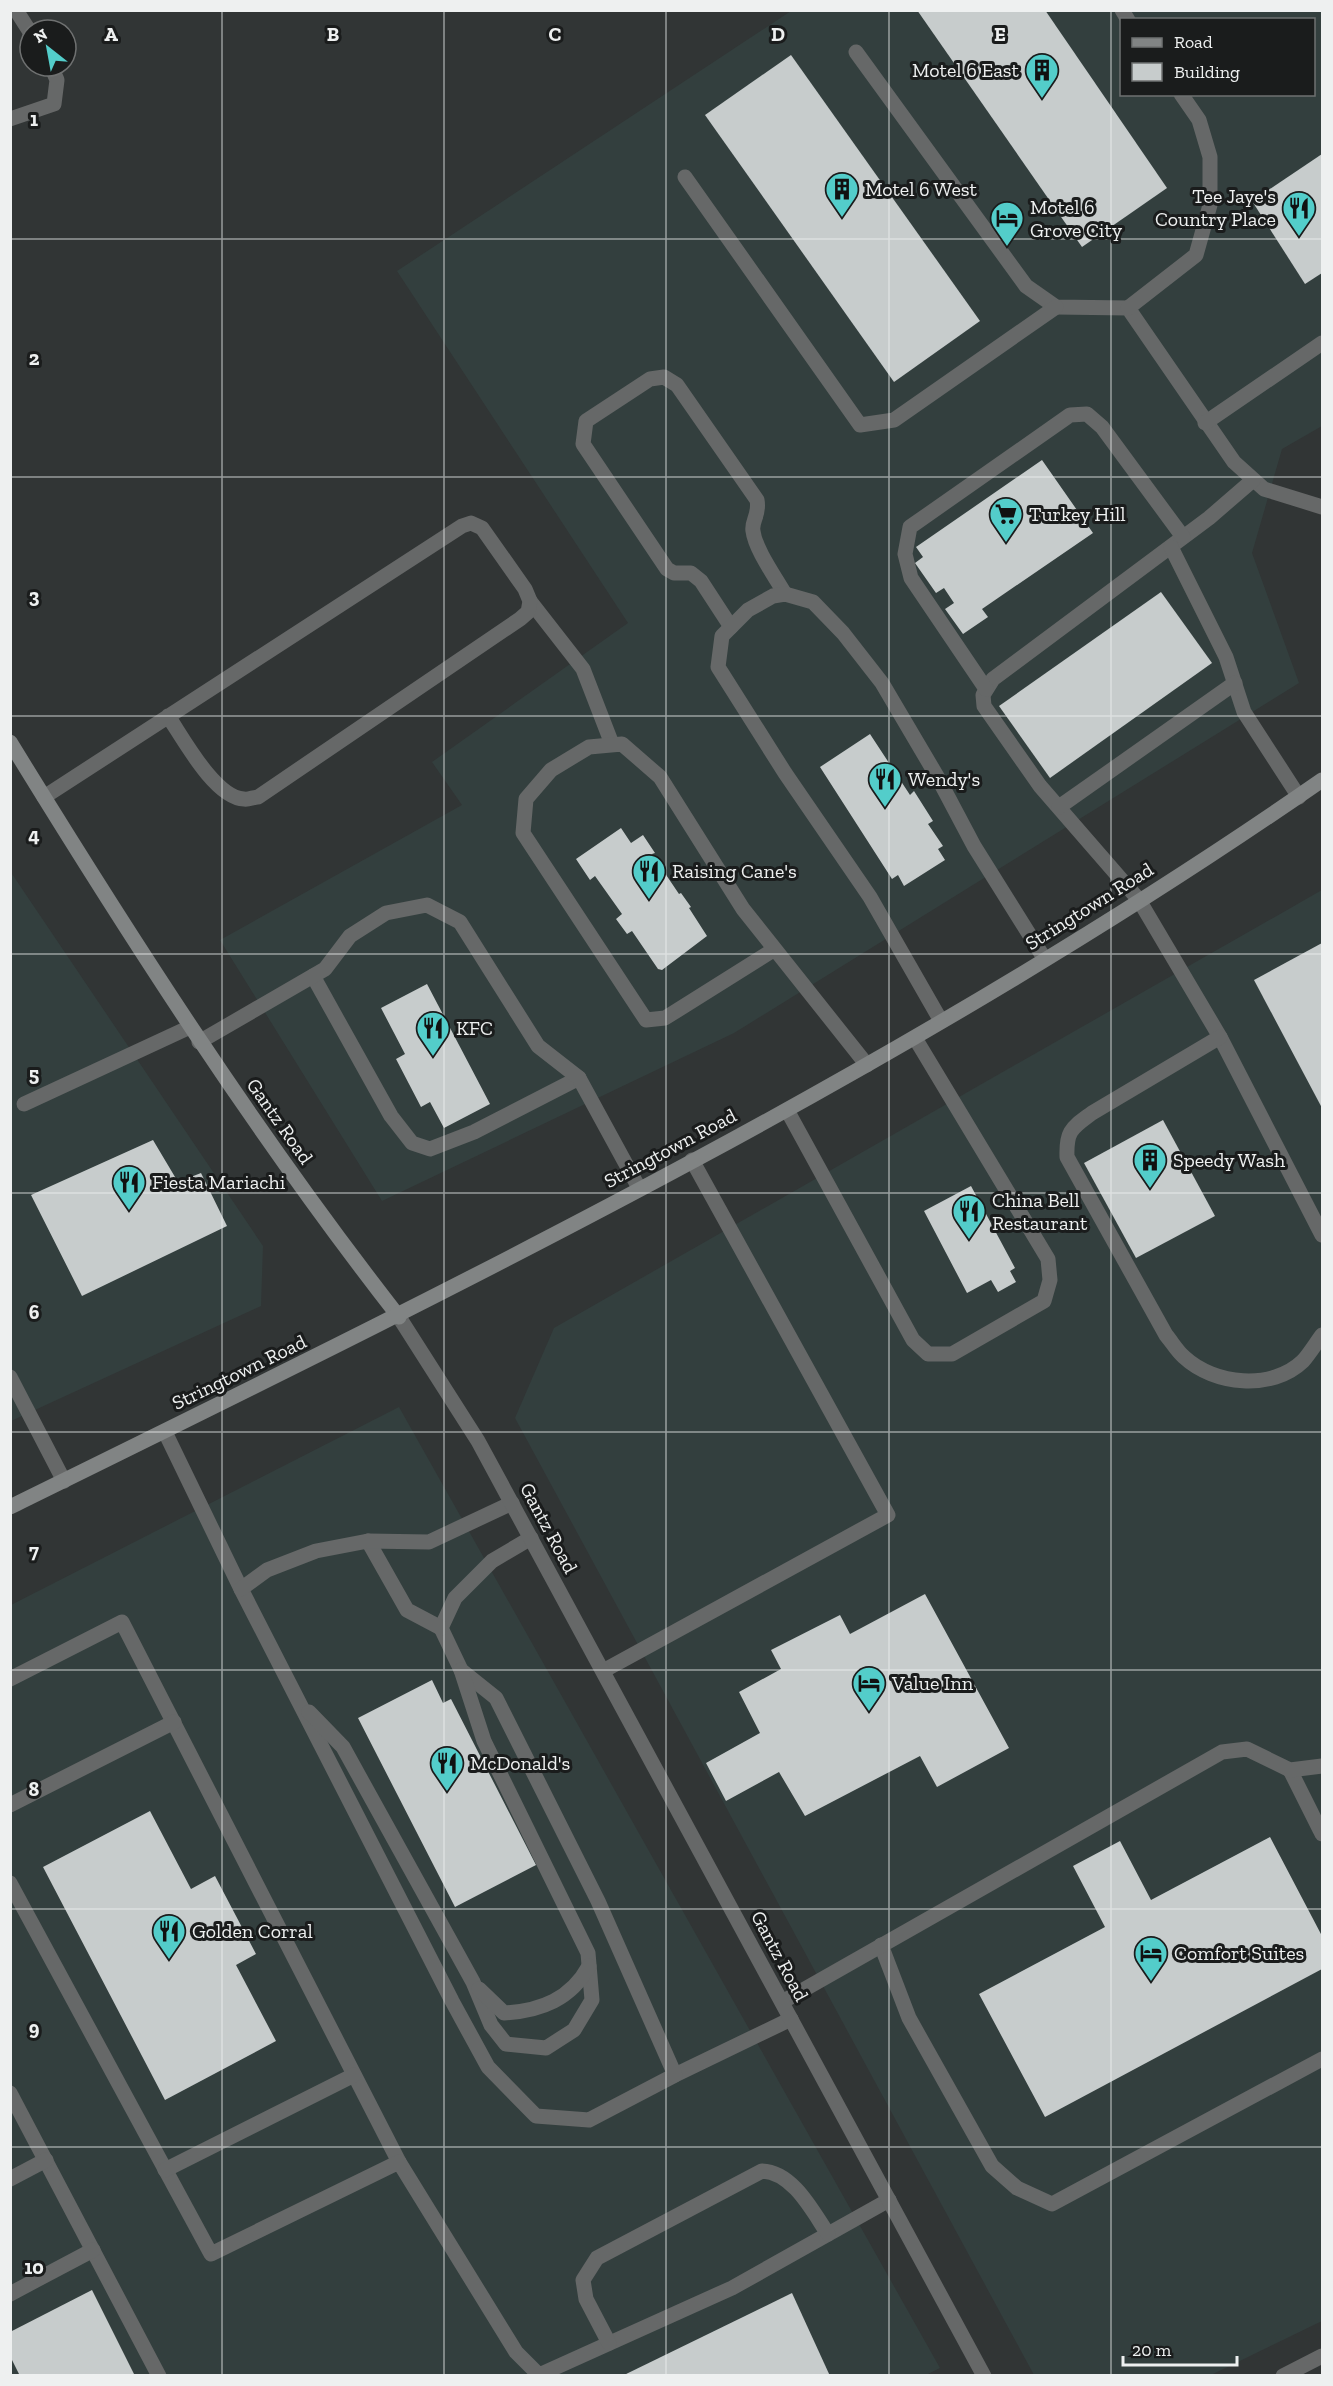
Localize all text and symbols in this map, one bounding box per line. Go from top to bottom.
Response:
north arrow [18,18,78,78]
legend [1120,18,1315,96]
text: A [104,22,118,46]
text: B [327,22,339,46]
text: C [549,22,562,46]
text: D [771,22,785,46]
text: E [994,22,1006,46]
text: N [30,24,51,47]
text: Road [1174,31,1213,53]
building icon: Motel 6 East [1024,52,1060,99]
place label: Motel 6 East [912,58,1020,82]
text: Building [1174,61,1240,83]
text: 1 [30,107,38,131]
building icon: Motel 6 West [824,171,860,218]
place label: Motel 6 West [865,177,978,201]
place label: Tee Jaye's Country Place [1155,184,1276,231]
restaurant icon: Tee Jaye's Country Place [1281,190,1317,237]
place label: Motel 6 Grove City [1030,195,1123,242]
hotel icon: Motel 6 Grove City [989,200,1025,247]
text: 2 [29,346,40,370]
supermarket icon: Turkey Hill [988,496,1024,543]
place label: Turkey Hill [1029,502,1126,526]
text: 3 [29,584,40,608]
restaurant icon: Wendy's [867,761,903,808]
place label: Wendy's [908,767,980,791]
text: 4 [28,823,40,847]
restaurant icon: Raising Cane's [631,853,667,900]
street label: Stringtown Road [1021,857,1157,955]
place label: Raising Cane's [672,859,797,883]
restaurant icon: KFC [415,1010,451,1057]
place label: KFC [456,1016,493,1040]
text: 5 [29,1062,39,1086]
street label: Gantz Road [242,1073,318,1169]
street label: Stringtown Road [600,1103,740,1193]
building icon: Speedy Wash [1132,1142,1168,1189]
place label: Speedy Wash [1173,1148,1286,1172]
restaurant icon: Fiesta Mariachi [111,1164,147,1211]
place label: Fiesta Mariachi [152,1170,286,1194]
place label: China Bell Restaurant [992,1188,1088,1235]
restaurant icon: China Bell Restaurant [951,1193,987,1240]
text: 6 [29,1300,40,1324]
street label: Stringtown Road [168,1329,310,1415]
street label: Gantz Road [515,1479,583,1577]
text: 7 [29,1539,39,1563]
hotel icon: Value Inn [851,1665,887,1712]
place label: Value Inn [891,1671,974,1695]
restaurant icon: McDonald's [429,1745,465,1792]
place label: McDonald's [470,1751,570,1775]
text: 8 [29,1777,40,1801]
street label: Gantz Road [746,1907,814,2005]
restaurant icon: Golden Corral [151,1913,187,1960]
place label: Golden Corral [192,1919,313,1943]
hotel icon: Comfort Suites [1133,1935,1169,1982]
place label: Comfort Suites [1174,1941,1304,1965]
text: 9 [29,2016,40,2040]
text: 10 [24,2255,44,2279]
scale bar [1123,2329,1237,2367]
text: 20 m [1132,2339,1172,2361]

